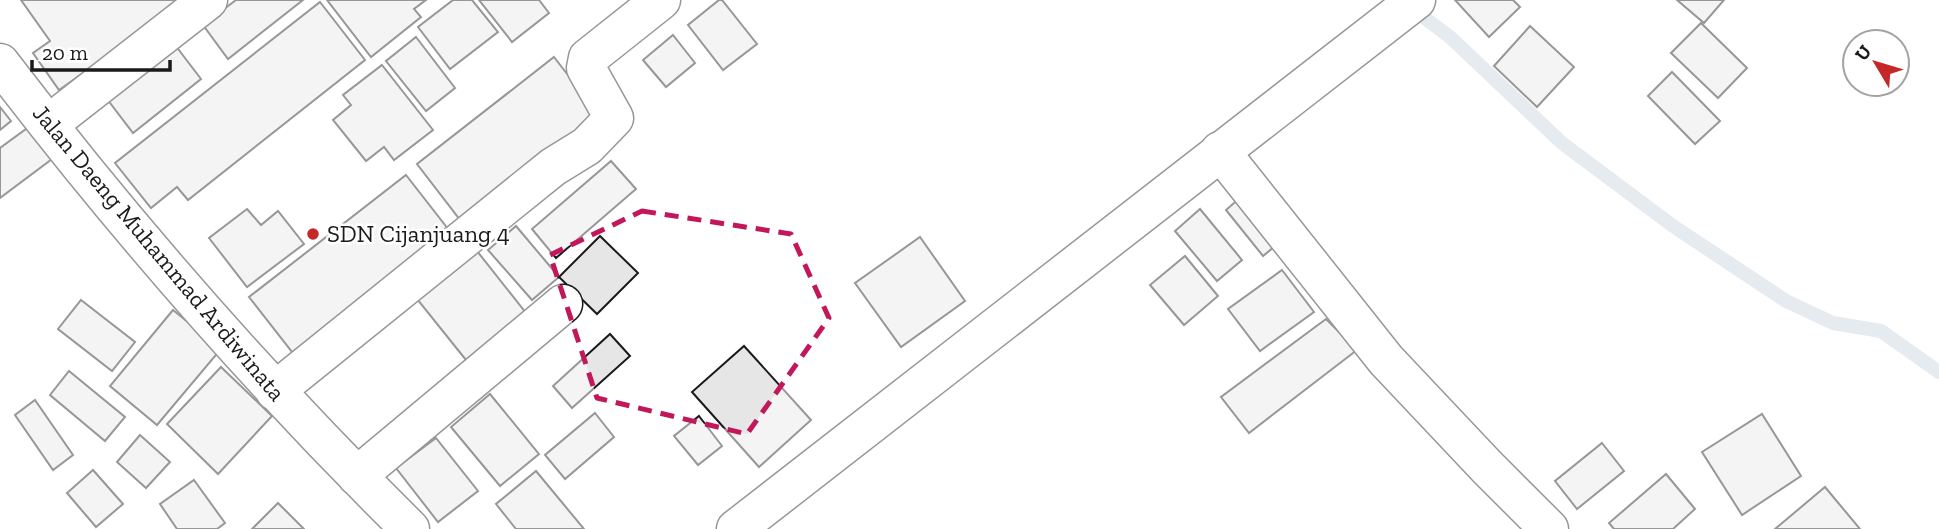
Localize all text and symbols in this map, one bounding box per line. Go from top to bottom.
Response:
scale bar [32,28,170,72]
north arrow [1841,28,1911,98]
text: 20 m [42,40,88,65]
text: U [1850,40,1876,65]
street label: Jalan Daeng Muhammad Ardiwinata [27,99,292,407]
place label: SDN Cijanjuang 4 [327,219,510,248]
marker: SDN Cijanjuang 4 [305,226,321,242]

